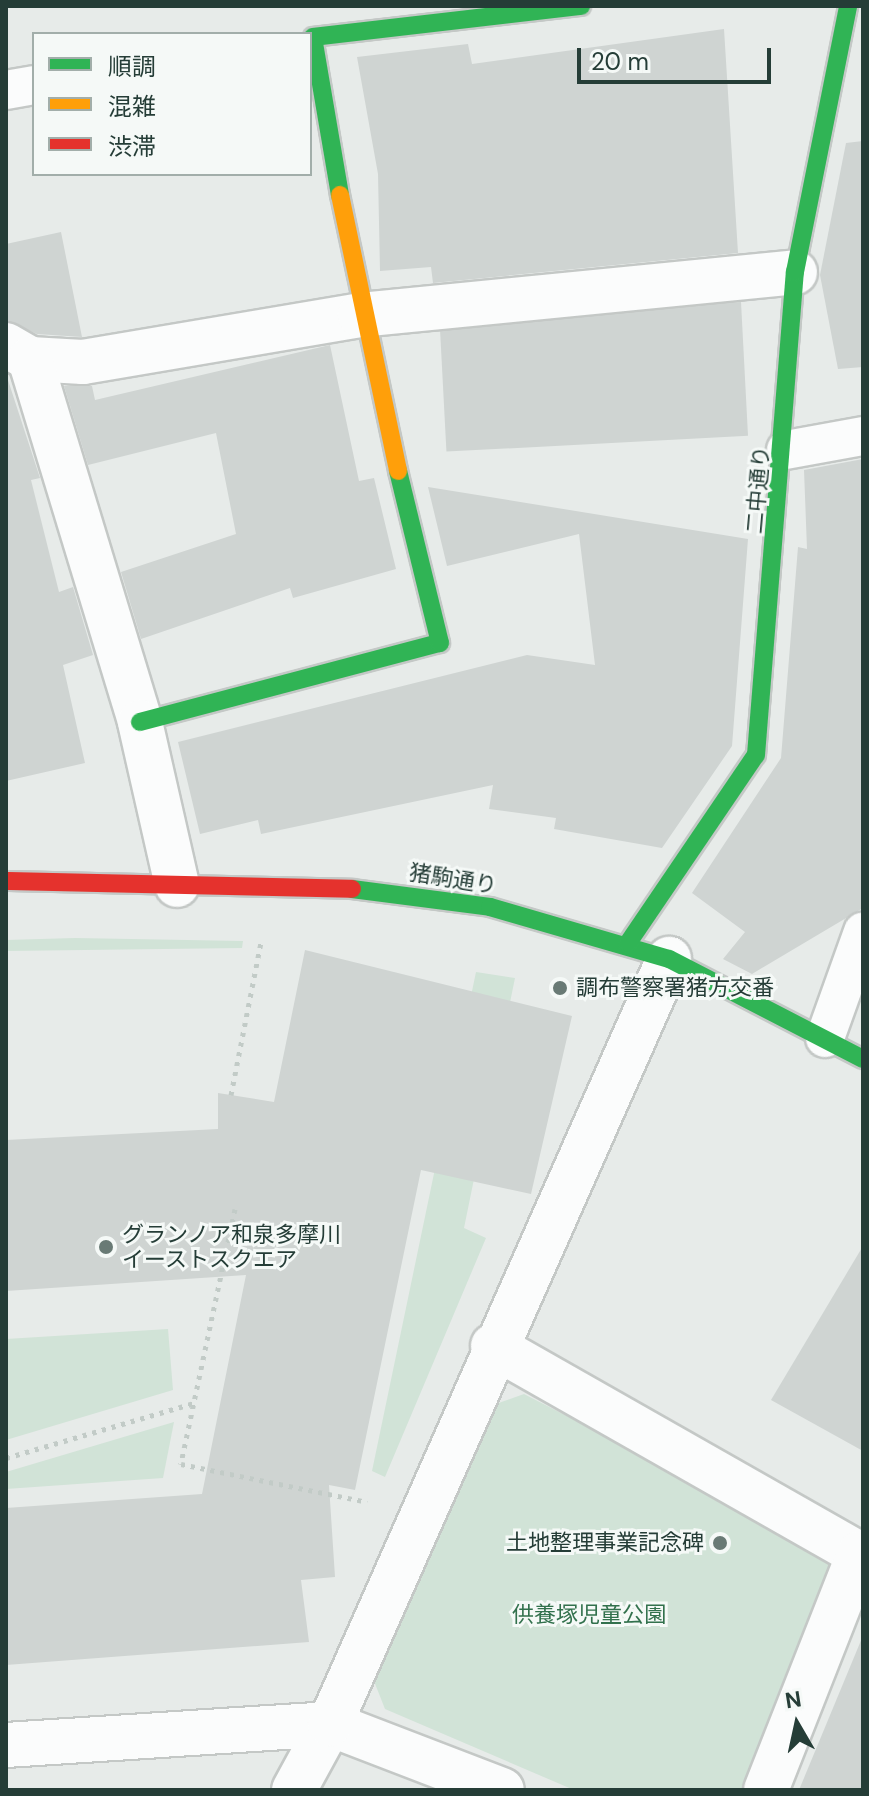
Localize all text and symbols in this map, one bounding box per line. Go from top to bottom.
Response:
legend [32,32,312,176]
scale bar [581,32,775,82]
text: 20 m [591,46,649,77]
text: 順調 [108,51,156,82]
text: 混雑 [108,91,156,122]
text: 渋滞 [108,131,156,162]
street label: 二中通り [741,445,775,535]
street label: 猪駒通り [407,859,499,899]
place label: 調布警察署猪方交番 [576,975,774,1001]
marker: 調布警察署猪方交番 [551,979,569,997]
place label: グランノア和泉多摩川 イーストスクエア [122,1221,342,1272]
marker: グランノア和泉多摩川 イーストスクエア [97,1238,115,1256]
place label: 土地整理事業記念碑 [506,1530,704,1556]
marker: 土地整理事業記念碑 [711,1534,729,1552]
park label: 供養塚児童公園 [512,1602,666,1628]
north arrow [757,1684,837,1764]
text: N [783,1684,803,1715]

